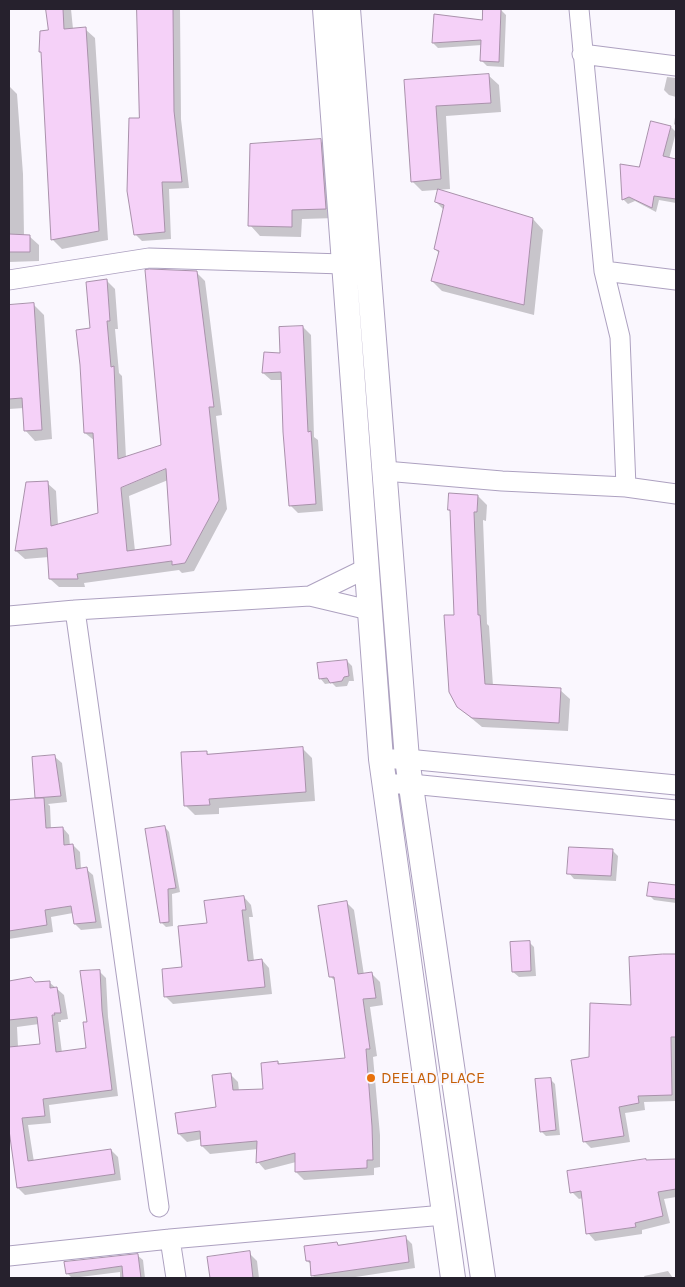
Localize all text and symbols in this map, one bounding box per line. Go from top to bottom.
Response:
place label: DEELAD PLACE [381,1068,485,1088]
marker: DEELAD PLACE [365,1072,377,1084]

